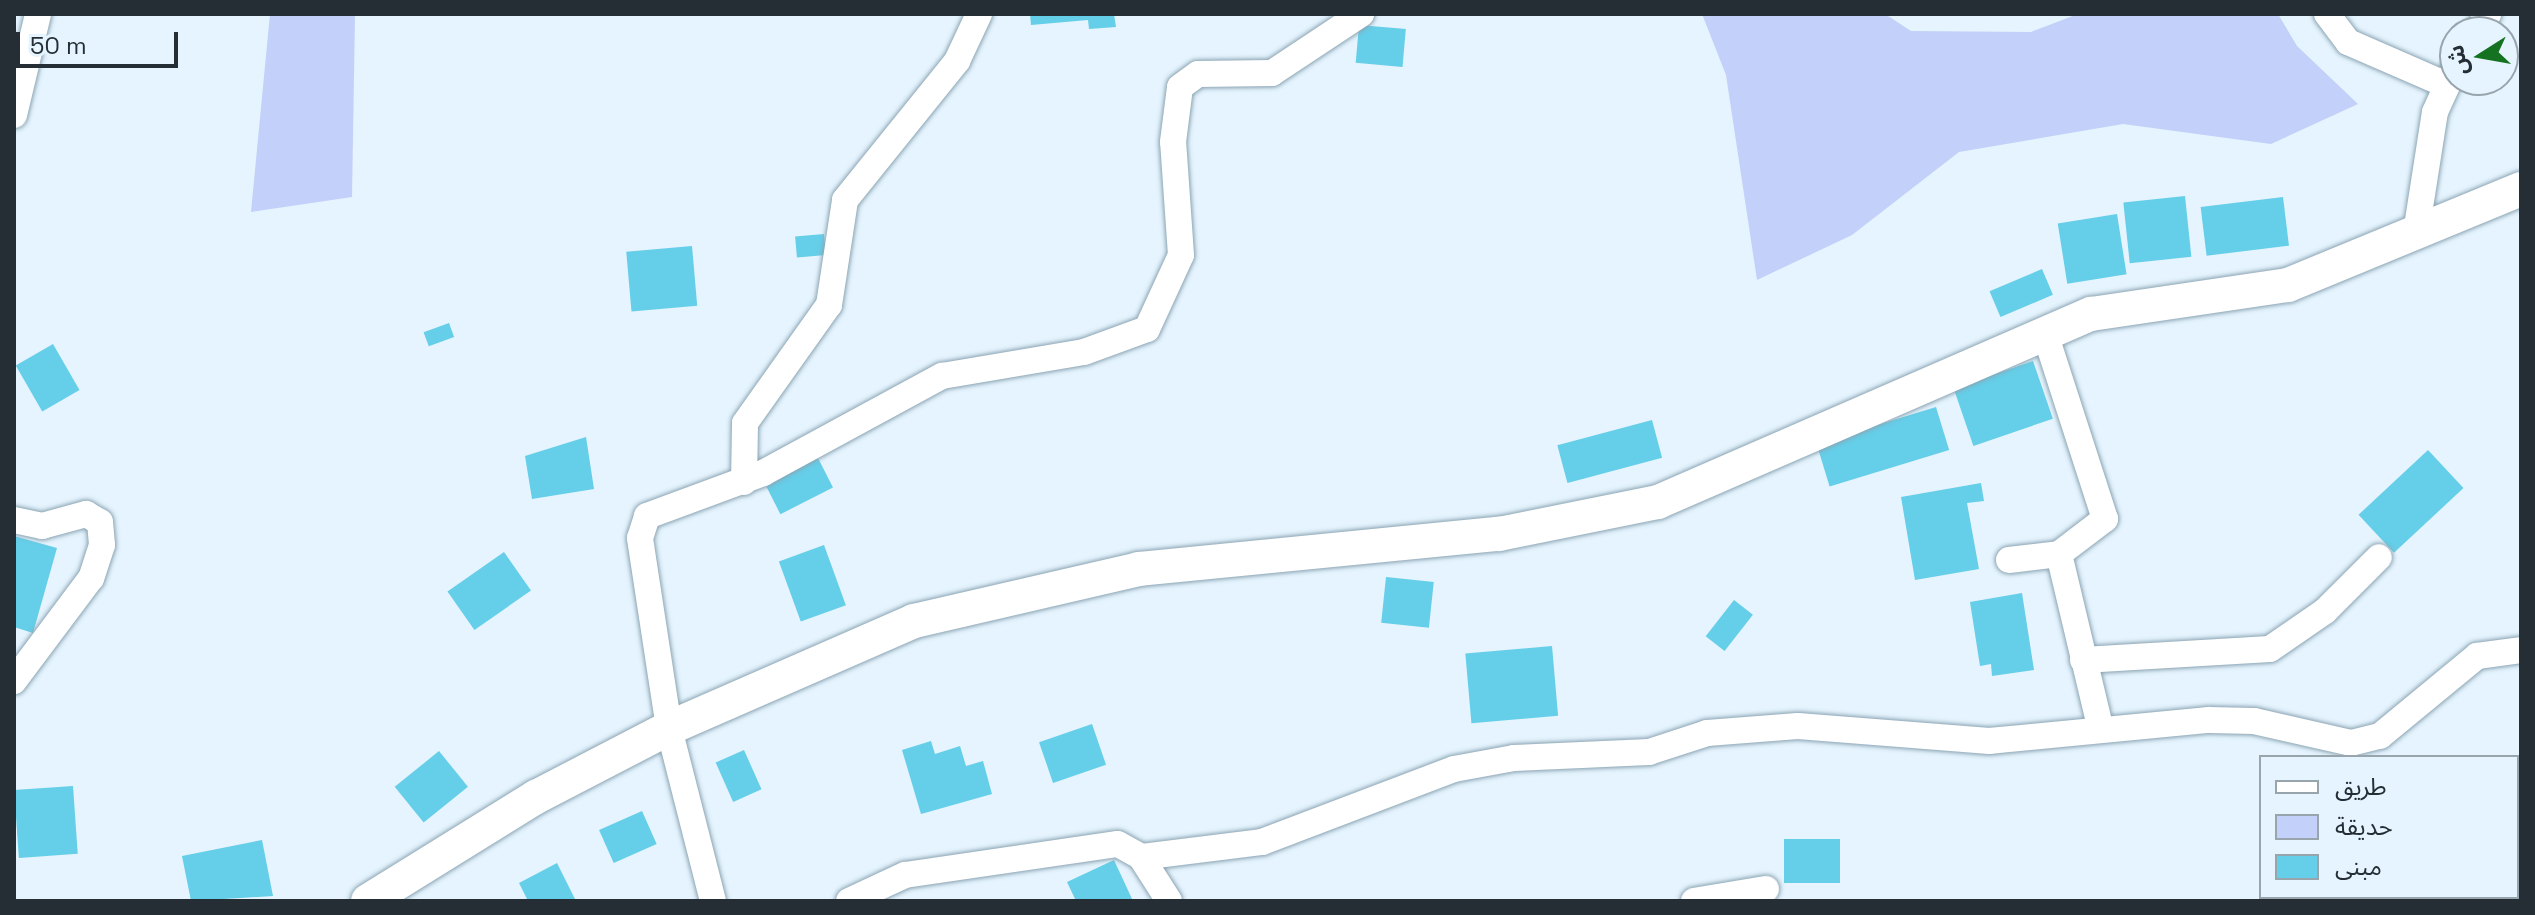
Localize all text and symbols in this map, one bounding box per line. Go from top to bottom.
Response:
scale bar [20,16,182,66]
north arrow [2439,16,2519,96]
text: 50 m [30,30,87,61]
text: ش [2441,43,2474,78]
legend [2259,755,2519,899]
text: طريق [2335,771,2387,802]
text: حديقة [2335,811,2393,842]
text: مبنى [2335,851,2382,882]

